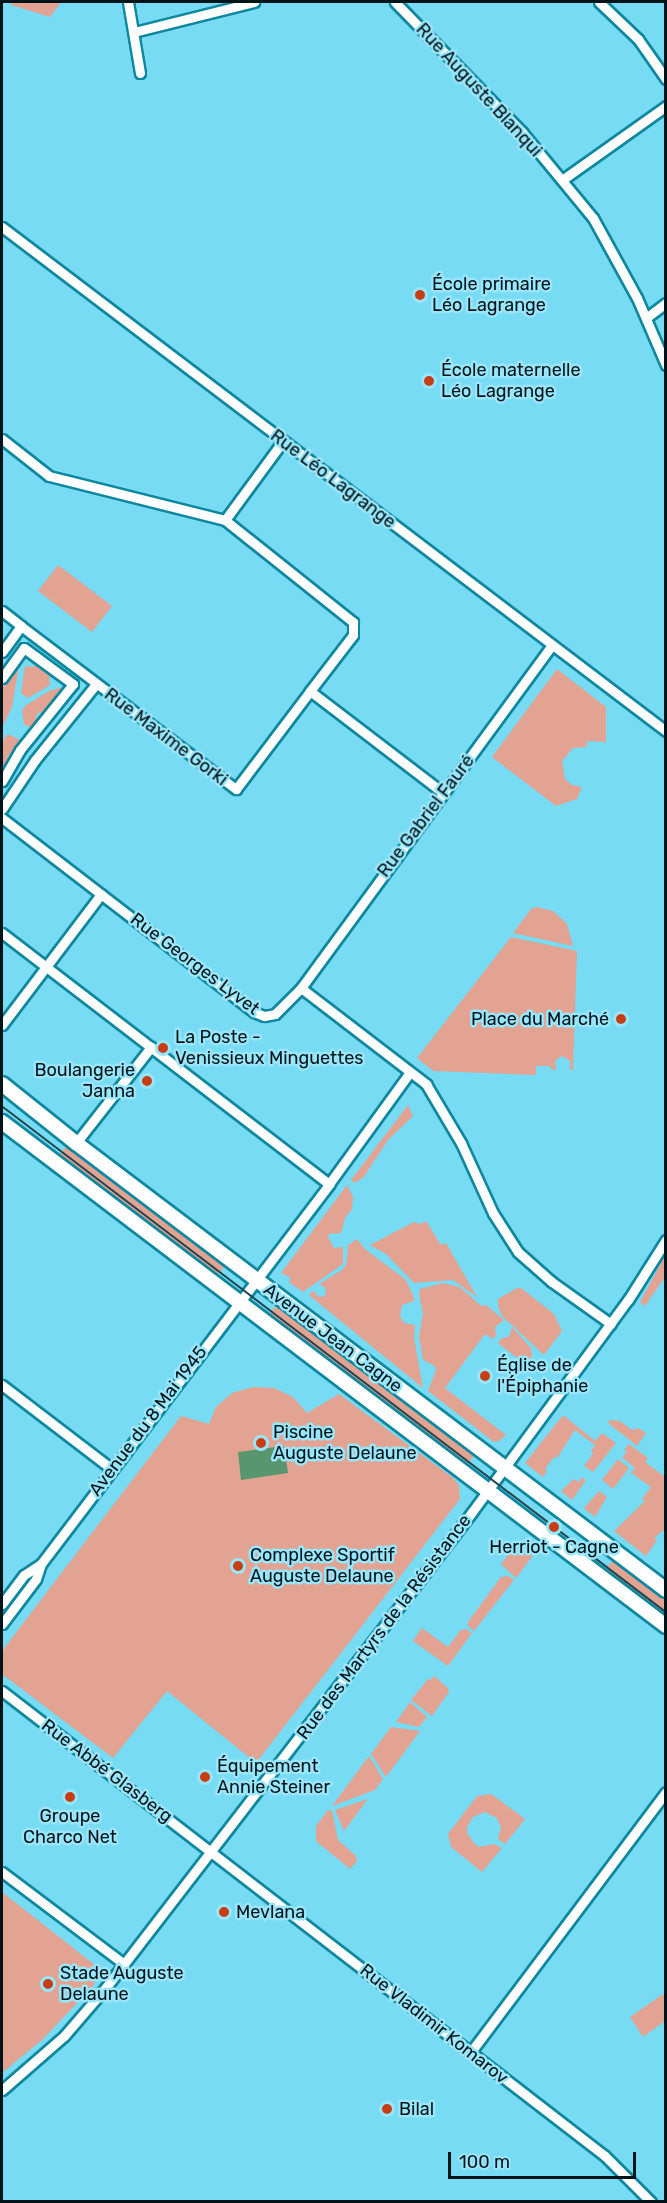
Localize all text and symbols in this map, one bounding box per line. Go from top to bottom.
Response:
street label: Rue Auguste Blanqui [411,19,547,161]
place label: École primaire Léo Lagrange [432,274,551,316]
marker: École primaire Léo Lagrange [413,288,427,302]
place label: École maternelle Léo Lagrange [441,360,581,403]
marker: École maternelle Léo Lagrange [422,374,436,388]
street label: Rue Léo Lagrange [266,425,400,533]
street label: Rue Maxime Gorki [100,684,232,790]
street label: Rue Gabriel Fauré [373,751,479,881]
street label: Rue Georges Lyvet [126,908,264,1020]
place label: Place du Marché [471,1008,609,1030]
marker: Place du Marché [614,1012,628,1026]
place label: La Poste - Venissieux Minguettes [175,1027,363,1070]
marker: La Poste - Venissieux Minguettes [156,1041,170,1055]
place label: Boulangerie Janna [34,1060,135,1102]
marker: Boulangerie Janna [140,1074,154,1088]
street label: Avenue Jean Cagne [259,1279,407,1397]
street label: Avenue du 8 Mai 1945 [85,1342,211,1500]
place label: Église de l'Épiphanie [497,1355,588,1398]
marker: Église de l'Épiphanie [478,1369,492,1383]
place label: Piscine Auguste Delaune [273,1422,417,1464]
marker: Piscine Auguste Delaune [254,1436,268,1450]
street label: Rue des Martyrs de la Résistance [292,1510,476,1744]
marker: Herriot - Cagne [547,1520,561,1534]
place label: Herriot - Cagne [489,1536,619,1558]
place label: Complexe Sportif Auguste Delaune [250,1545,395,1588]
marker: Complexe Sportif Auguste Delaune [231,1559,245,1573]
street label: Rue Abbé Glasberg [37,1715,177,1827]
place label: Équipement Annie Steiner [217,1756,330,1798]
marker: Équipement Annie Steiner [198,1770,212,1784]
marker: Groupe Charco Net [63,1790,77,1804]
place label: Groupe Charco Net [23,1806,117,1848]
place label: Mevlana [236,1901,305,1923]
marker: Mevlana [217,1905,231,1919]
street label: Rue Vladimir Komarov [355,1959,513,2089]
place label: Stade Auguste Delaune [60,1963,184,2006]
marker: Stade Auguste Delaune [41,1977,55,1991]
place label: Bilal [399,2098,434,2120]
marker: Bilal [380,2102,394,2116]
scale bar [451,2140,638,2178]
text: 100 m [459,2151,510,2173]

